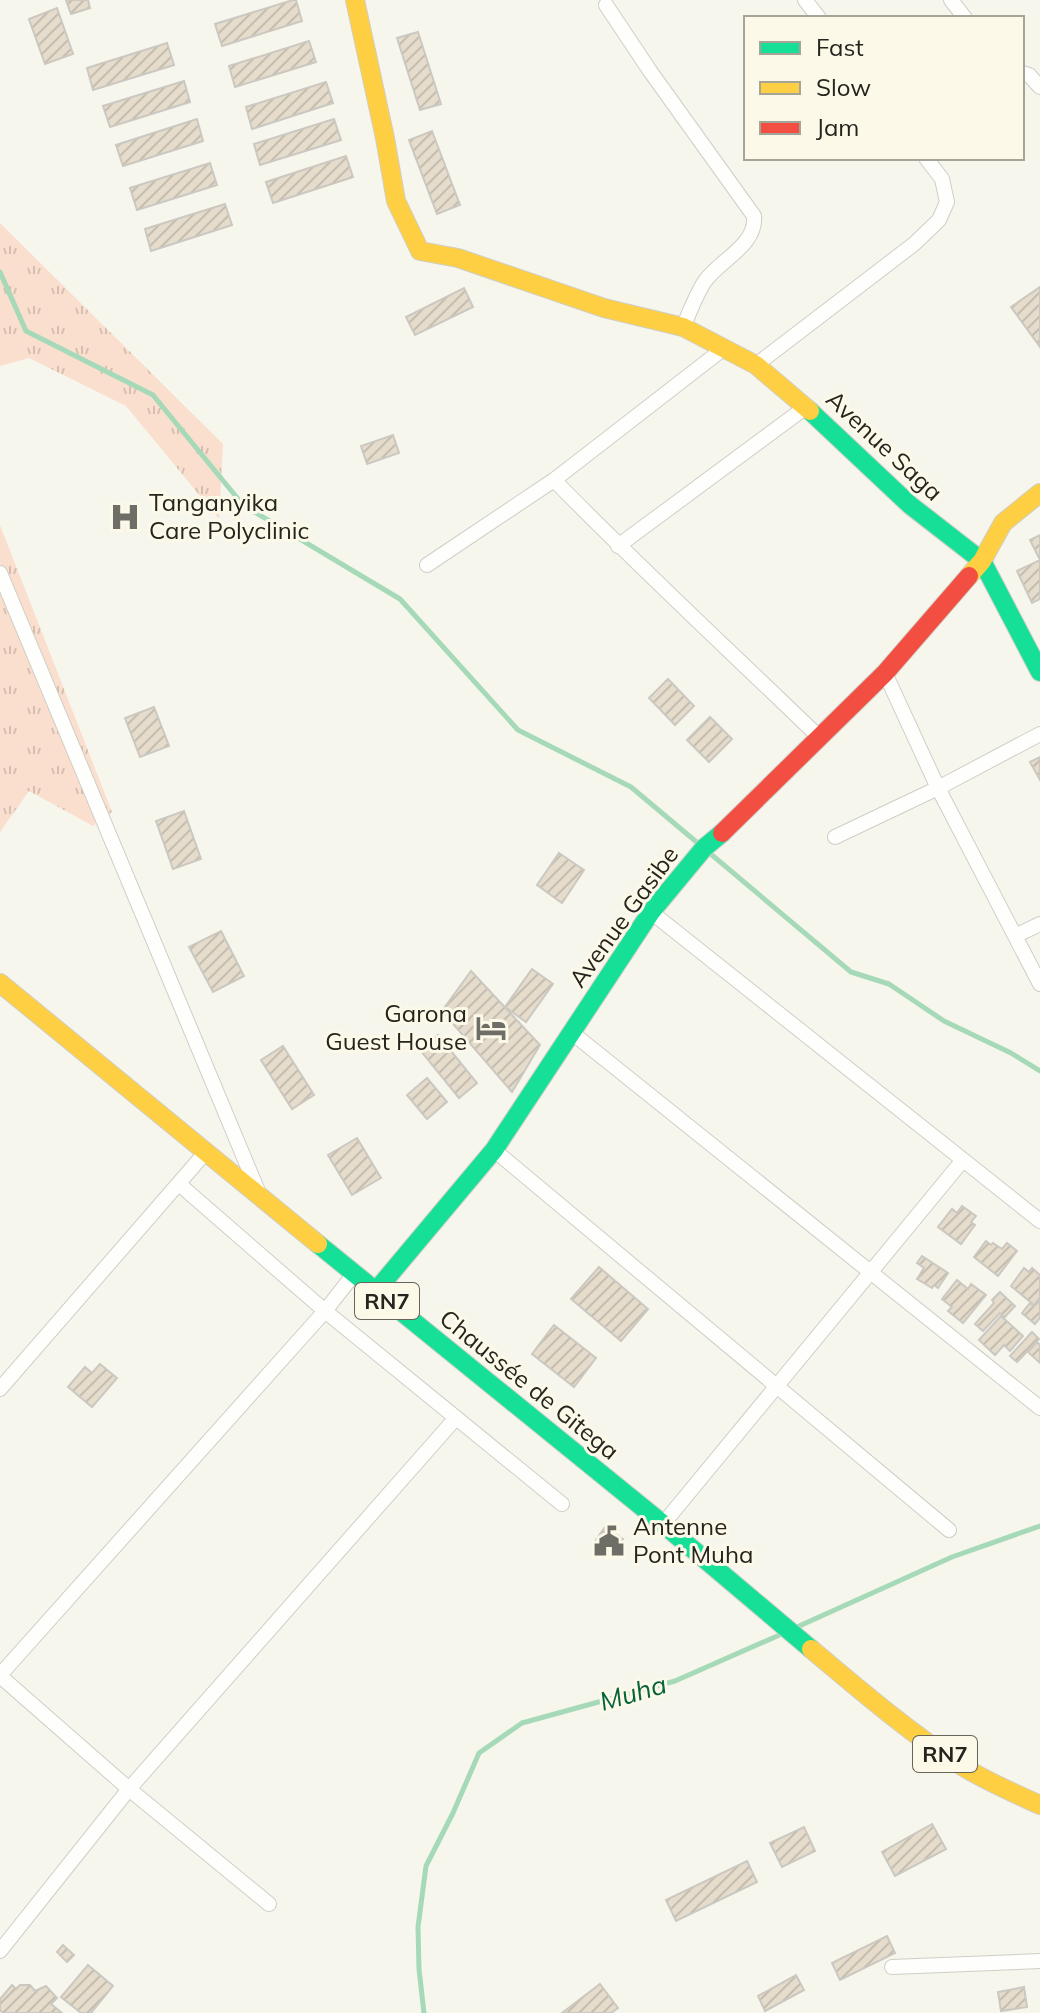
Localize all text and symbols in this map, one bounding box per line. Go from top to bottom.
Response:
legend [744,16,1024,160]
text: Fast [816,32,864,62]
text: Slow [816,72,871,102]
text: Jam [816,112,859,142]
street label: Avenue Saga [820,384,949,507]
place label: Tanganyika Care Polyclinic [149,487,309,545]
hospital icon: Tanganyika Care Polyclinic [108,500,142,534]
street label: Avenue Gasibe [562,840,684,993]
place label: Garona Guest House [325,998,467,1056]
hotel icon: Garona Guest House [474,1011,508,1045]
road number: RN7 [355,1283,419,1319]
street label: Chaussée de Gitega [434,1303,625,1466]
place label: Antenne Pont Muha [633,1511,753,1569]
public building icon: Antenne Pont Muha [592,1524,626,1558]
water label: Muha [596,1667,670,1718]
road number: RN7 [913,1736,977,1772]

